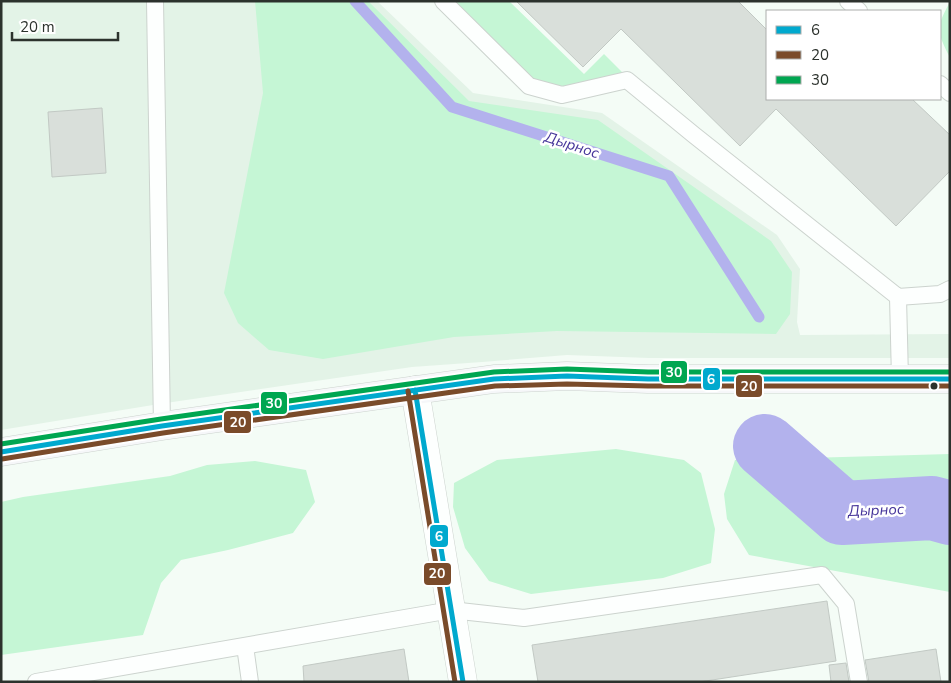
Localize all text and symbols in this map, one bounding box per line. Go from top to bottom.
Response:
scale bar [12,10,119,42]
legend [766,10,941,100]
text: 20 m [20,17,55,37]
text: 6 [811,20,820,40]
text: 20 [811,45,829,65]
text: 30 [811,70,829,90]
water label: Дырнос [541,127,603,163]
line badge: 30 [660,360,688,384]
text: 30 [666,363,682,382]
line badge: 6 [702,367,721,391]
text: 6 [707,370,715,389]
line badge: 20 [735,374,763,398]
text: 20 [741,377,757,396]
unlabelled marker [929,381,939,391]
line badge: 30 [260,391,288,415]
text: 30 [266,394,282,413]
line badge: 20 [223,410,252,434]
text: 20 [230,413,246,432]
water label: Дырнос [847,499,905,521]
line badge: 6 [429,524,449,548]
text: 6 [435,527,443,546]
line badge: 20 [423,562,452,586]
text: 20 [429,564,445,583]

